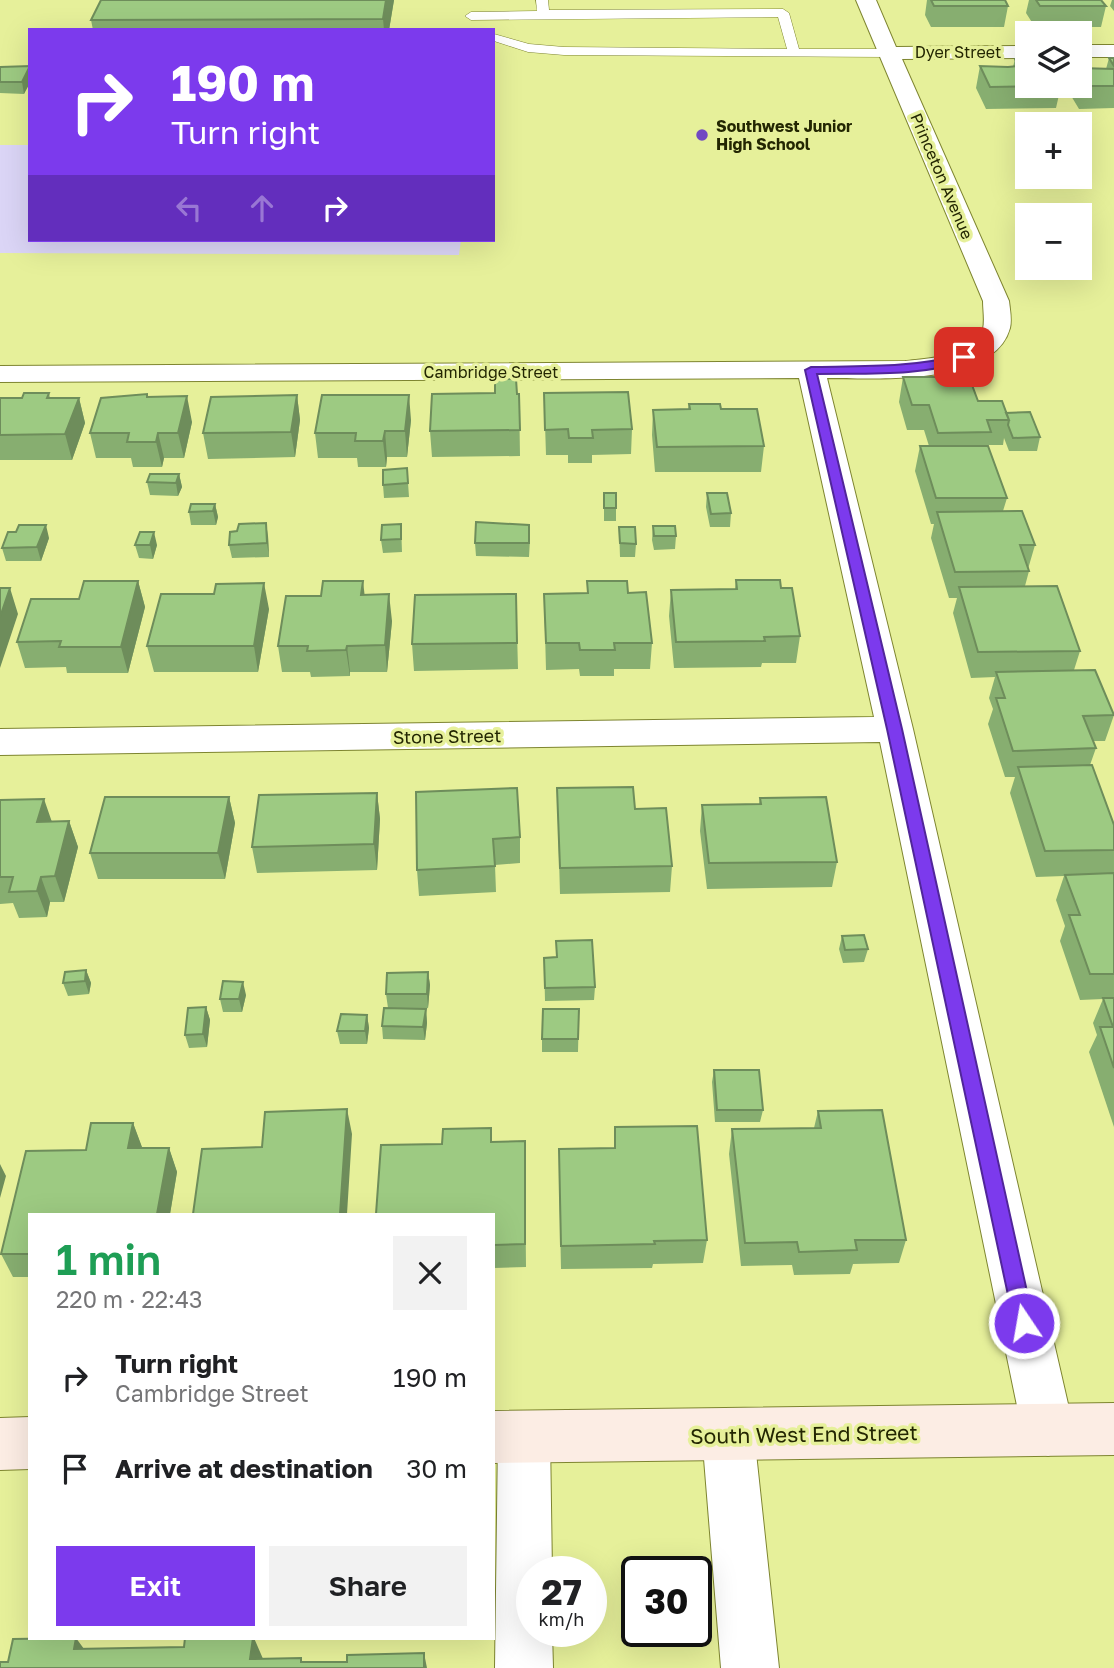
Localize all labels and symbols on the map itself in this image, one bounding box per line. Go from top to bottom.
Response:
street label: Dyer Street [915,42,1001,62]
street label: Princeton Avenue [906,110,978,242]
place label: Southwest Junior High School [716,116,852,154]
marker: Southwest Junior High School [694,127,710,143]
pin [934,327,994,387]
street label: Cambridge Street [424,362,558,382]
street label: Stone Street [393,724,501,748]
position arrow [987,1286,1061,1360]
street label: South West End Street [690,1419,918,1449]
speed limit sign: 30 [621,1556,712,1647]

